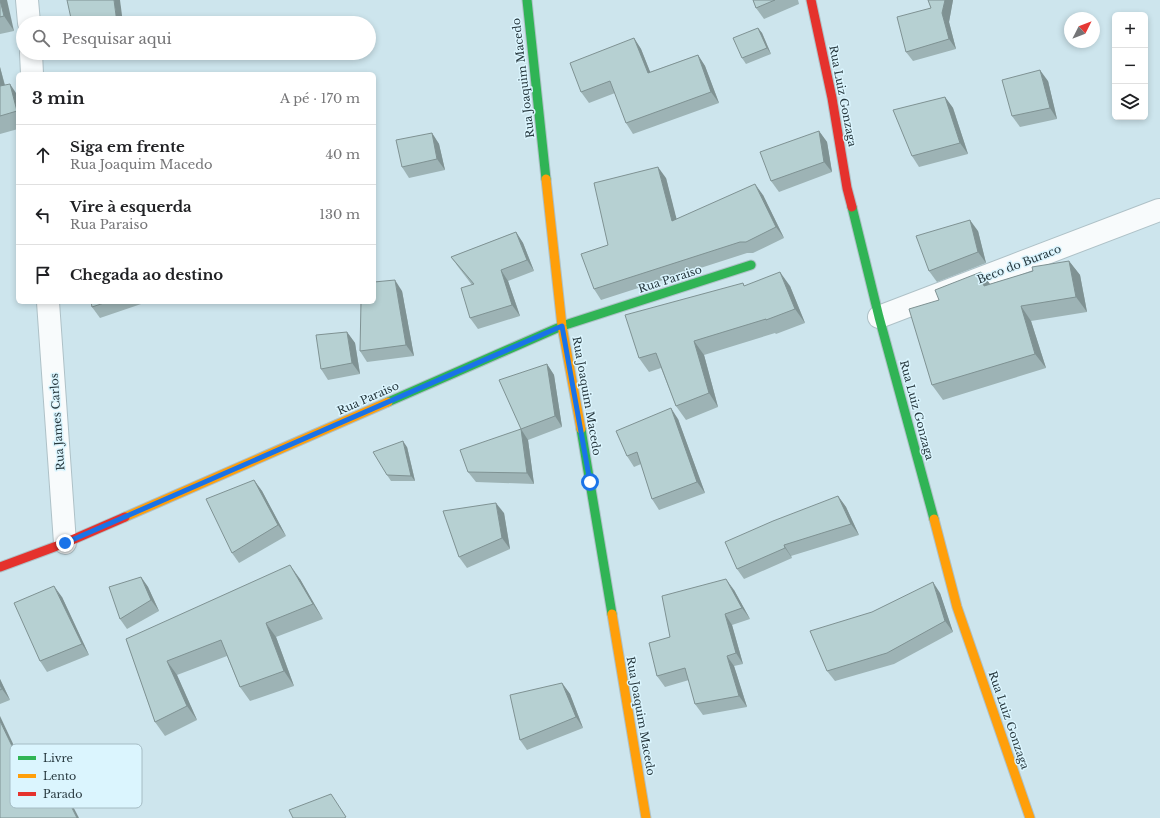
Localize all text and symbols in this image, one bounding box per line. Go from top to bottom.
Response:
north arrow [1064,12,1100,48]
map controls [1112,12,1148,120]
button: + [1112,12,1148,48]
search box [16,16,376,60]
street label: Rua Joaquim Macedo [509,17,537,139]
icon: search [30,27,52,49]
text: Pesquisar aqui [62,29,172,48]
street label: Rua Luiz Gonzaga [826,44,860,149]
button: − [1112,48,1148,84]
button: layers [1112,84,1148,120]
text: 3 min [32,88,85,109]
text: A pé · 170 m [280,90,360,107]
text: Siga em frente [70,137,185,156]
icon: ahead [32,144,54,166]
text: 40 m [325,146,360,163]
text: Rua Joaquim Macedo [70,156,213,173]
text: Vire à esquerda [70,197,192,216]
icon: left [32,204,54,226]
text: 130 m [319,206,360,223]
text: Rua Paraiso [70,216,148,233]
street label: Beco do Buraco [975,242,1063,286]
street label: Rua Paraiso [636,262,704,296]
icon: arrive [32,264,54,286]
text: Chegada ao destino [70,265,223,284]
street label: Rua Joaquim Macedo [570,335,604,457]
street label: Rua Luiz Gonzaga [897,359,937,462]
street label: Rua James Carlos [47,373,67,471]
street label: Rua Paraiso [335,378,401,418]
route start [581,473,599,491]
route end [56,534,74,552]
street label: Rua Joaquim Macedo [624,655,658,777]
street label: Rua Luiz Gonzaga [986,669,1033,772]
legend [10,744,142,808]
text: Livre [43,751,73,765]
text: Lento [43,769,76,783]
text: Parado [43,787,82,801]

